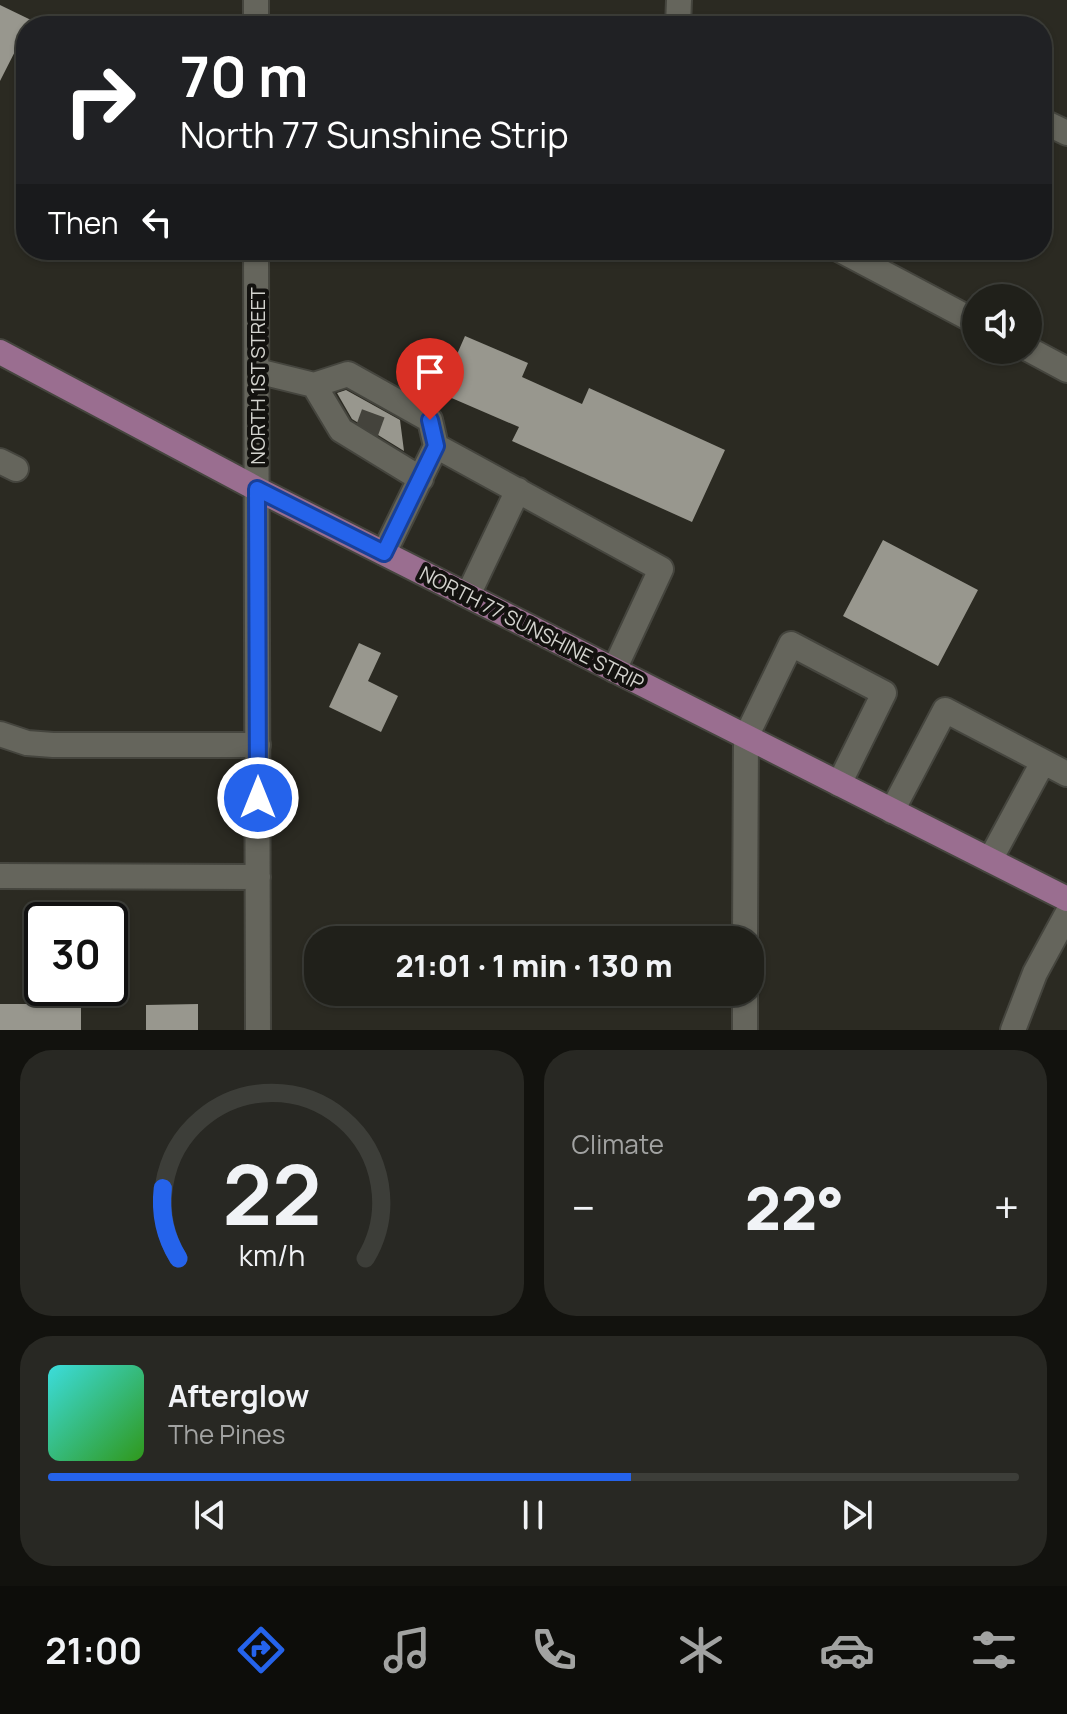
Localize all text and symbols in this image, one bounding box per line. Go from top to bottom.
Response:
text: 70 m [180,37,308,114]
icon: right [48,48,152,152]
text: North 77 Sunshine Strip [180,110,569,159]
icon: left [135,200,179,244]
text: Then [48,202,119,243]
map controls [962,284,1042,364]
button: sound [962,284,1042,364]
street label: NORTH 1ST STREET [244,287,271,465]
pin [396,338,464,420]
icon: arrive [408,350,452,394]
street label: NORTH 77 SUNSHINE STRIP [415,560,649,696]
position arrow [216,756,300,840]
speed limit sign: 30 [24,902,128,1006]
text: 21:01 · 1 min · 130 m [395,945,673,986]
text: Climate [572,1126,664,1162]
text: 22 [222,1136,321,1250]
text: 22° [745,1166,844,1248]
text: − [572,1177,595,1237]
text: + [994,1177,1019,1237]
text: km/h [239,1236,305,1275]
text: Afterglow [168,1375,309,1416]
text: The Pines [168,1416,285,1452]
icon: previous [188,1493,232,1537]
icon: pause [511,1493,555,1537]
icon: next [835,1493,879,1537]
icon: directions [233,1622,289,1678]
icon: music [379,1622,435,1678]
icon: phone [526,1622,582,1678]
icon: climate [673,1622,729,1678]
icon: car [819,1622,875,1678]
icon: filters [966,1622,1022,1678]
text: 21:00 [45,1626,142,1675]

